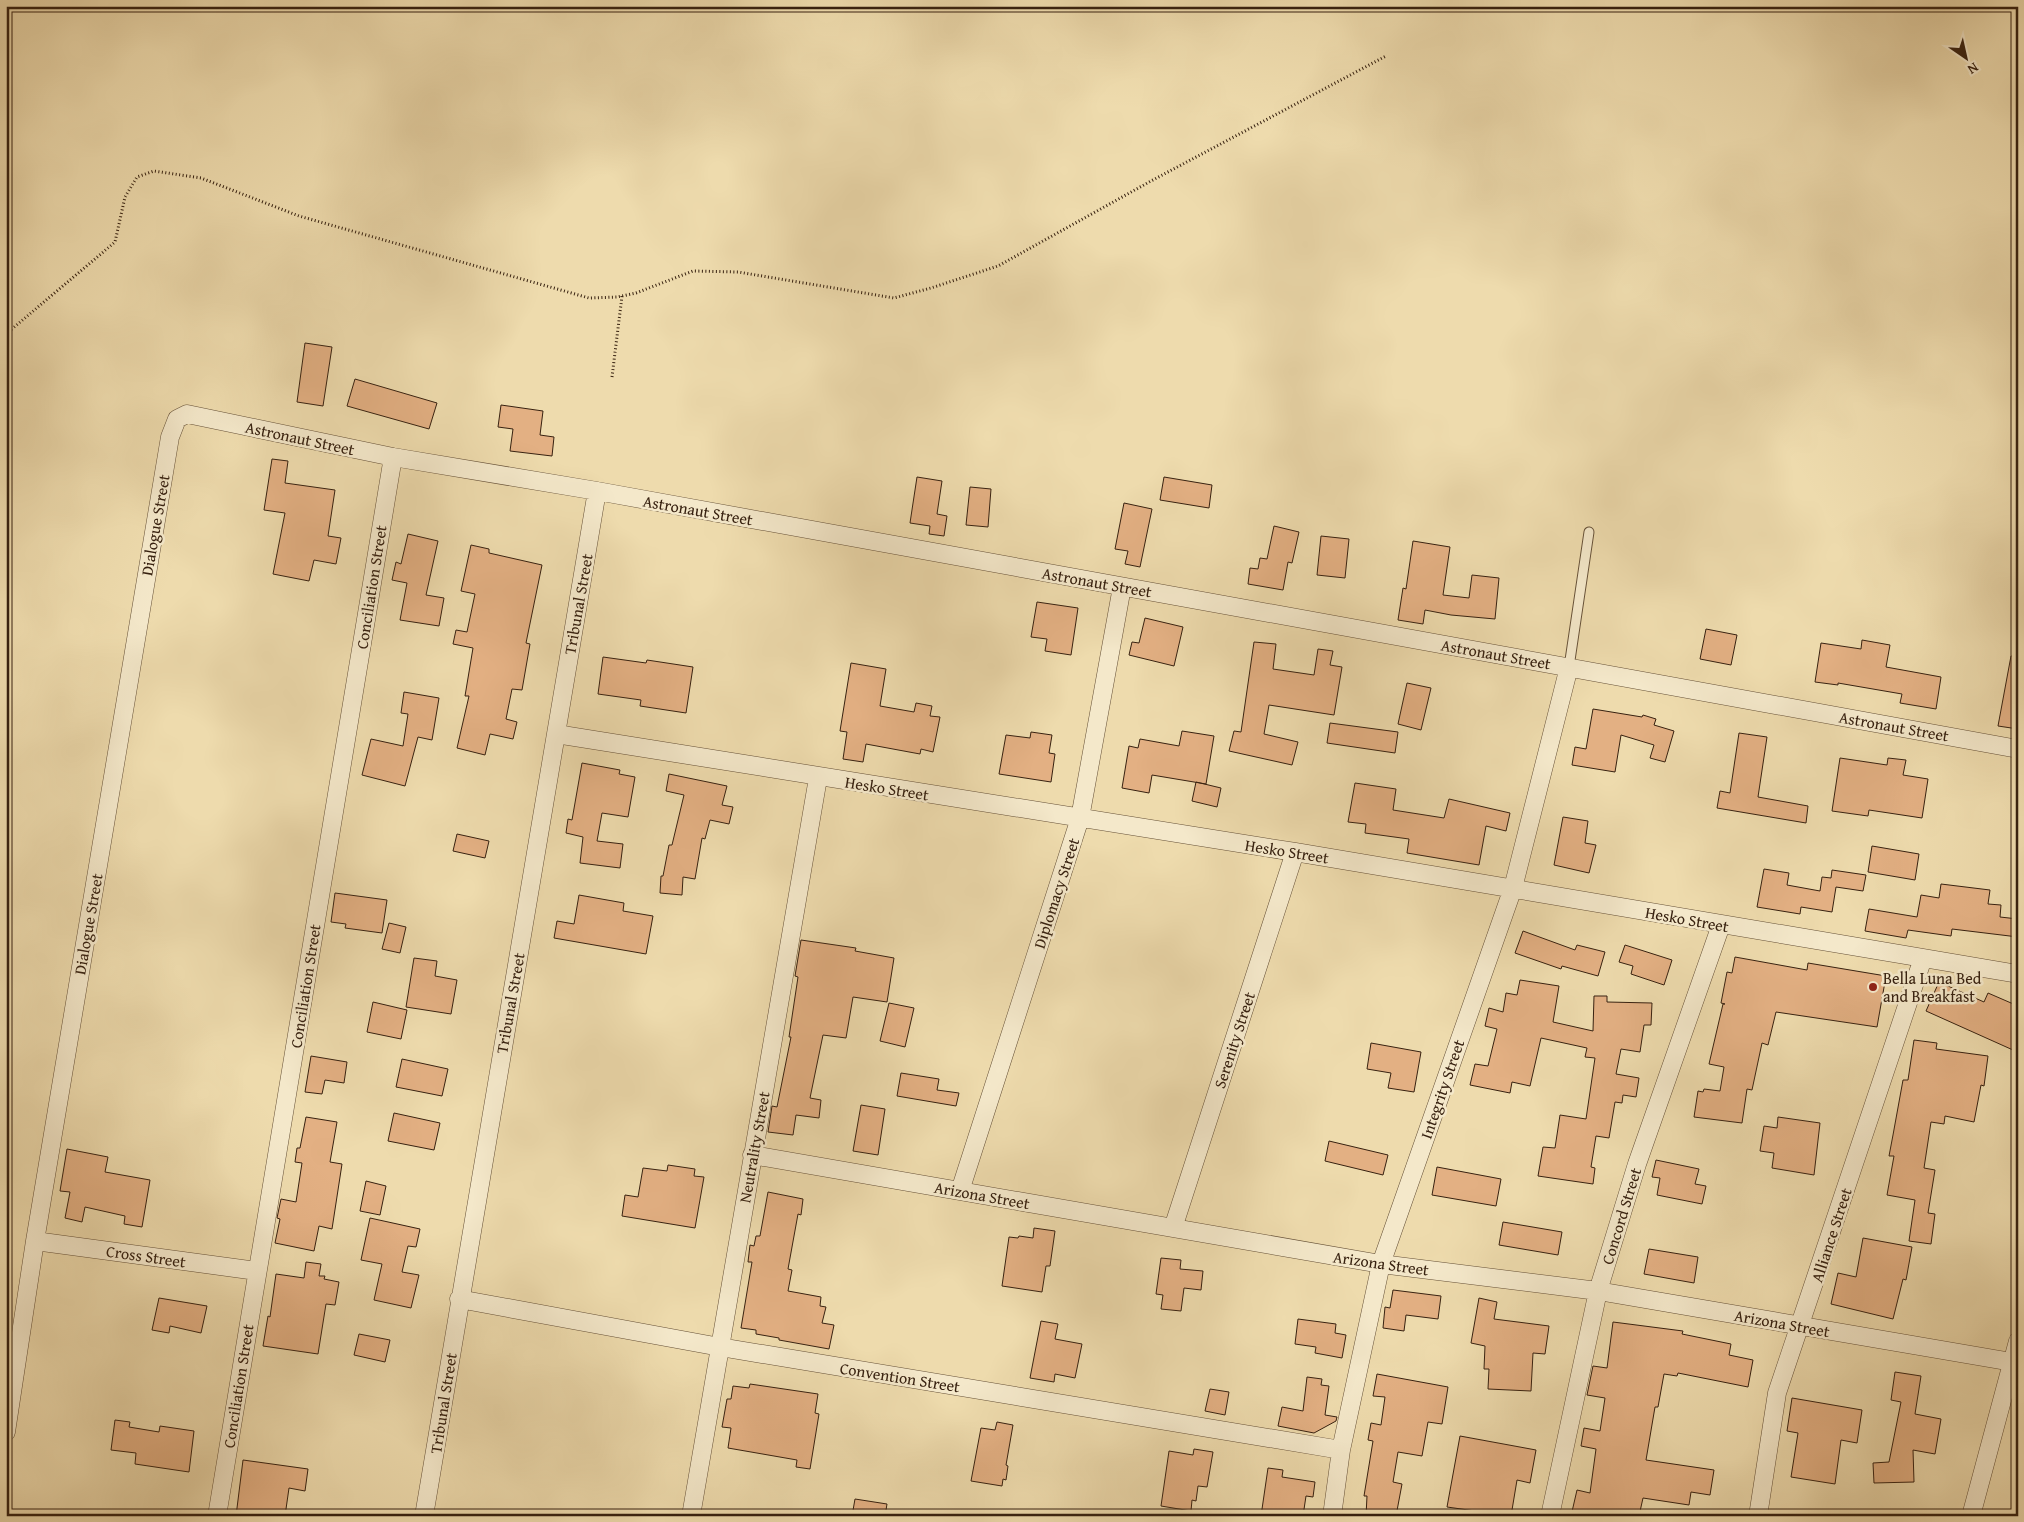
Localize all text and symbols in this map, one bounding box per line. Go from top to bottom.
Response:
north arrow [1942,32,1992,82]
text: N [1963,58,1983,80]
street label: Astronaut Street [243,415,357,461]
street label: Dialogue Street [134,472,176,578]
street label: Astronaut Street [641,489,755,532]
street label: Conciliation Street [349,523,393,651]
street label: Tribunal Street [557,551,599,656]
street label: Astronaut Street [1040,561,1154,604]
street label: Astronaut Street [1439,633,1553,676]
street label: Astronaut Street [1837,705,1951,748]
street label: Hesko Street [843,770,931,807]
street label: Hesko Street [1243,833,1331,870]
street label: Diplomacy Street [1027,834,1085,951]
street label: Dialogue Street [67,871,109,977]
street label: Hesko Street [1643,900,1731,938]
street label: Conciliation Street [283,922,327,1050]
street label: Tribunal Street [489,950,531,1055]
place label: Bella Luna Bed and Breakfast [1883,966,1982,1008]
marker: Bella Luna Bed and Breakfast [1867,981,1879,993]
street label: Serenity Street [1207,988,1261,1091]
street label: Integrity Street [1414,1036,1470,1142]
street label: Neutrality Street [732,1089,776,1205]
street label: Concord Street [1595,1164,1647,1267]
street label: Arizona Street [932,1175,1032,1215]
street label: Alliance Street [1804,1184,1858,1285]
street label: Cross Street [105,1239,188,1273]
street label: Arizona Street [1332,1244,1431,1282]
street label: Arizona Street [1732,1303,1832,1343]
street label: Conciliation Street [216,1322,260,1450]
street label: Tribunal Street [423,1350,463,1455]
street label: Convention Street [838,1356,962,1398]

